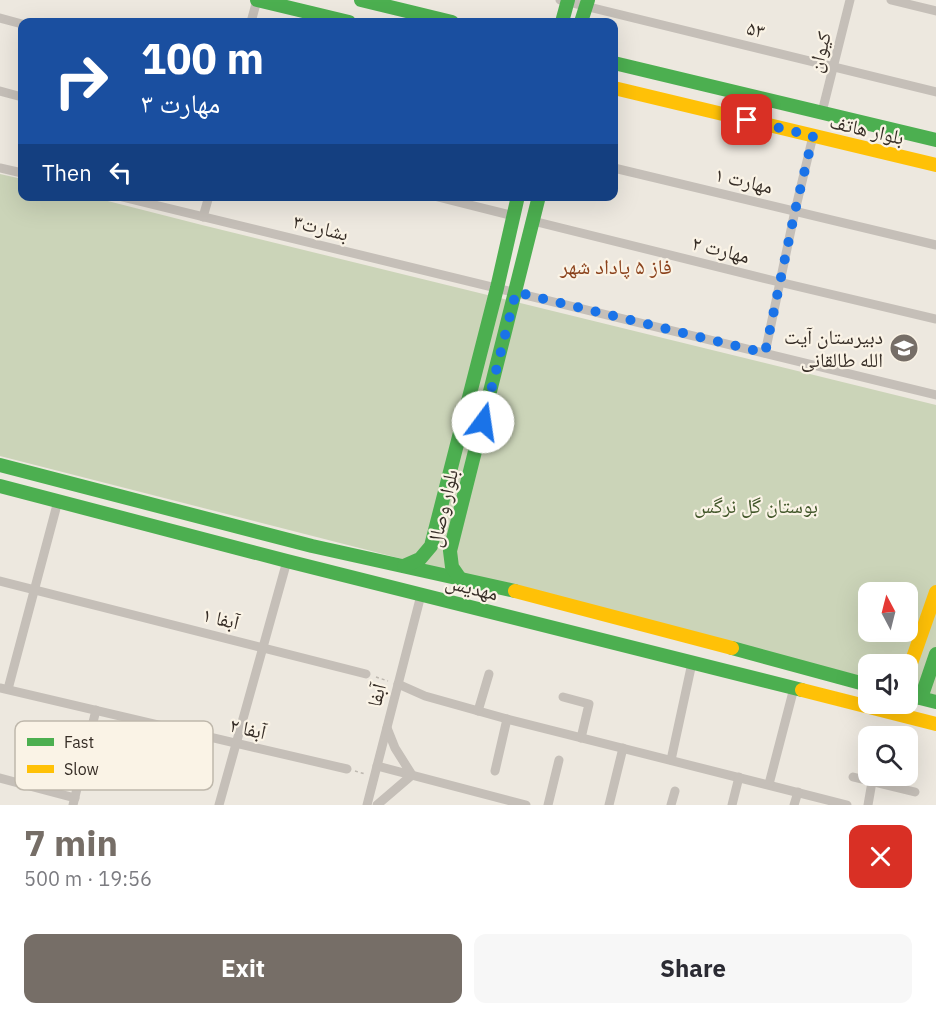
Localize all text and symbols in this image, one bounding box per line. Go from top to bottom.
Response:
street label: ۵۳ [744,14,768,44]
street label: کیوان [801,29,837,75]
text: 100 m [141,31,264,86]
icon: right [42,42,120,120]
text: مهارت ۳ [141,85,220,120]
pin [721,94,772,145]
icon: arrive [730,103,763,136]
street label: بلوار هاتف [827,107,907,151]
icon: left [104,156,137,189]
text: Then [42,158,92,187]
street label: مهارت ۱ [712,160,776,200]
street label: بشارت۳ [291,207,351,247]
street label: مهارت ۲ [689,229,753,269]
district label: فاز ۵ پاداد شهر [559,252,672,280]
place label: دبیرستان آیت الله طالقانی [784,323,883,373]
school or university icon: دبیرستان آیت الله طالقانی [888,332,920,364]
position arrow [451,390,515,454]
street label: بلوار وصال [420,466,464,550]
park label: بوستان گل نرگس [694,492,818,519]
street label: مهدیس [443,567,501,607]
north arrow [858,582,918,642]
map controls [858,582,918,786]
street label: آبفا ۱ [200,600,243,636]
button: sound [858,654,918,714]
street label: آبفا [360,680,392,709]
street label: آبفا ۲ [227,711,270,745]
legend [15,721,213,790]
button: search [858,726,918,786]
text: Fast [64,732,94,752]
text: Slow [64,759,99,779]
text: 7 min [24,819,118,866]
button: close [849,825,912,888]
text: 500 m · 19:56 [24,865,152,892]
button: Exit [24,934,462,1003]
button: Share [474,934,912,1003]

